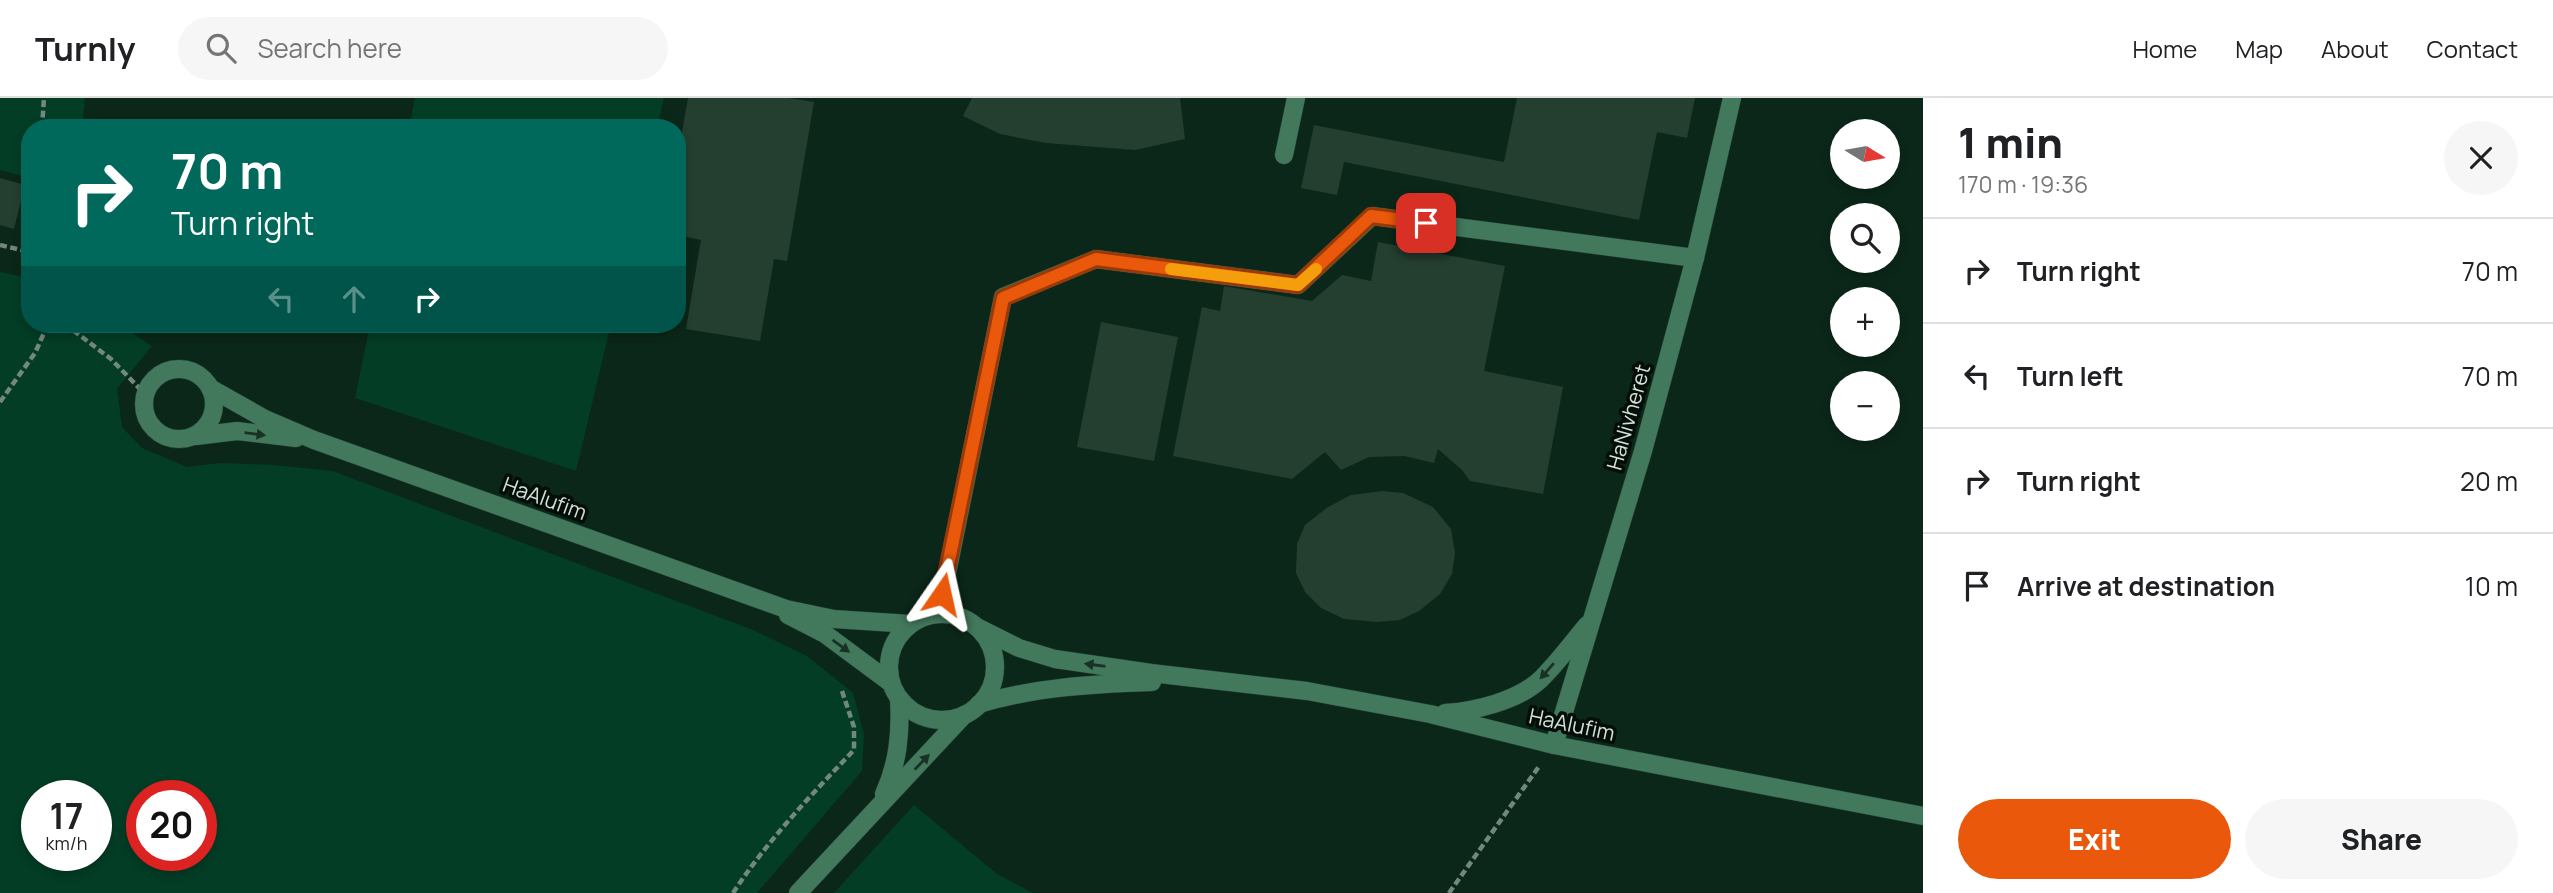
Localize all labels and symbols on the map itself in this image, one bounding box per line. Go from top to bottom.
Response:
north arrow [1830,119,1900,189]
pin [1396,193,1456,253]
street label: HaNivheret [1600,361,1656,473]
one-way arrow [244,429,266,440]
street label: HaAlufim [499,470,591,526]
position arrow [905,557,979,631]
one-way arrow [832,639,850,653]
one-way arrow [1084,660,1106,671]
one-way arrow [1540,663,1555,680]
street label: HaAlufim [1526,701,1618,747]
one-way arrow [913,753,930,770]
speed limit sign: 20 [126,780,217,871]

